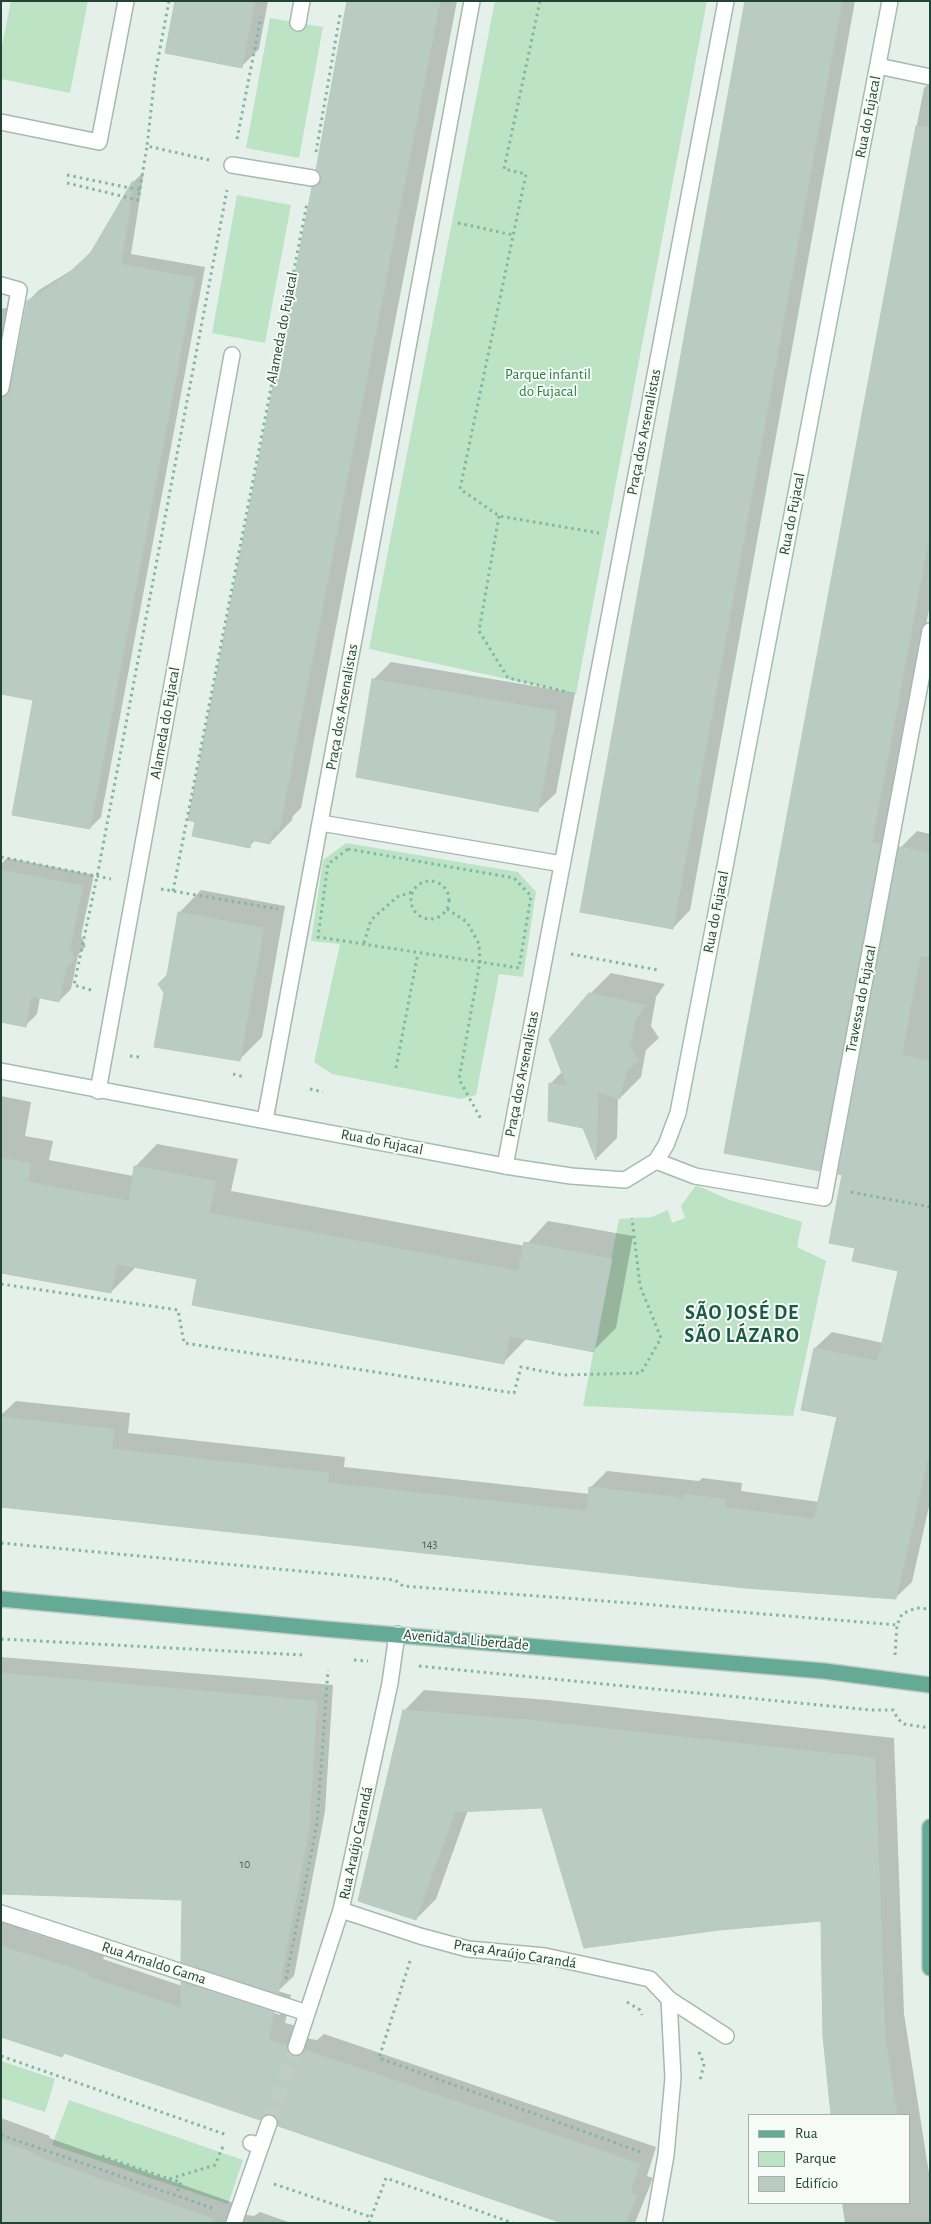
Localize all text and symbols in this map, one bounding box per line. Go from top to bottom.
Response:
street label: Rua do Fujacal [851,74,885,160]
street label: Alameda do Fujacal [262,271,302,385]
park label: Parque infantil do Fujacal [505,365,591,400]
street label: Praça dos Arsenalistas [623,367,665,497]
street label: Rua do Fujacal [775,471,809,557]
street label: Praça dos Arsenalistas [322,642,362,772]
street label: Alameda do Fujacal [146,666,184,780]
street label: Rua do Fujacal [699,869,733,955]
street label: Travessa do Fujacal [842,943,880,1055]
street label: Praça dos Arsenalistas [501,1009,543,1139]
street label: Rua do Fujacal [339,1125,425,1159]
district label: SÃO JOSÉ DE SÃO LÁZARO [683,1301,801,1348]
house number: 143 [423,1537,437,1551]
street label: Avenida da Liberdade [403,1626,529,1654]
street label: Rua Araújo Carandá [335,1785,377,1901]
house number: 10 [240,1857,250,1871]
street label: Praça Araújo Carandá [452,1935,578,1973]
street label: Rua Arnaldo Gama [99,1938,209,1988]
legend [748,2114,911,2204]
text: Rua [795,2126,818,2141]
text: Parque [795,2151,836,2166]
text: Edifício [795,2176,838,2191]

